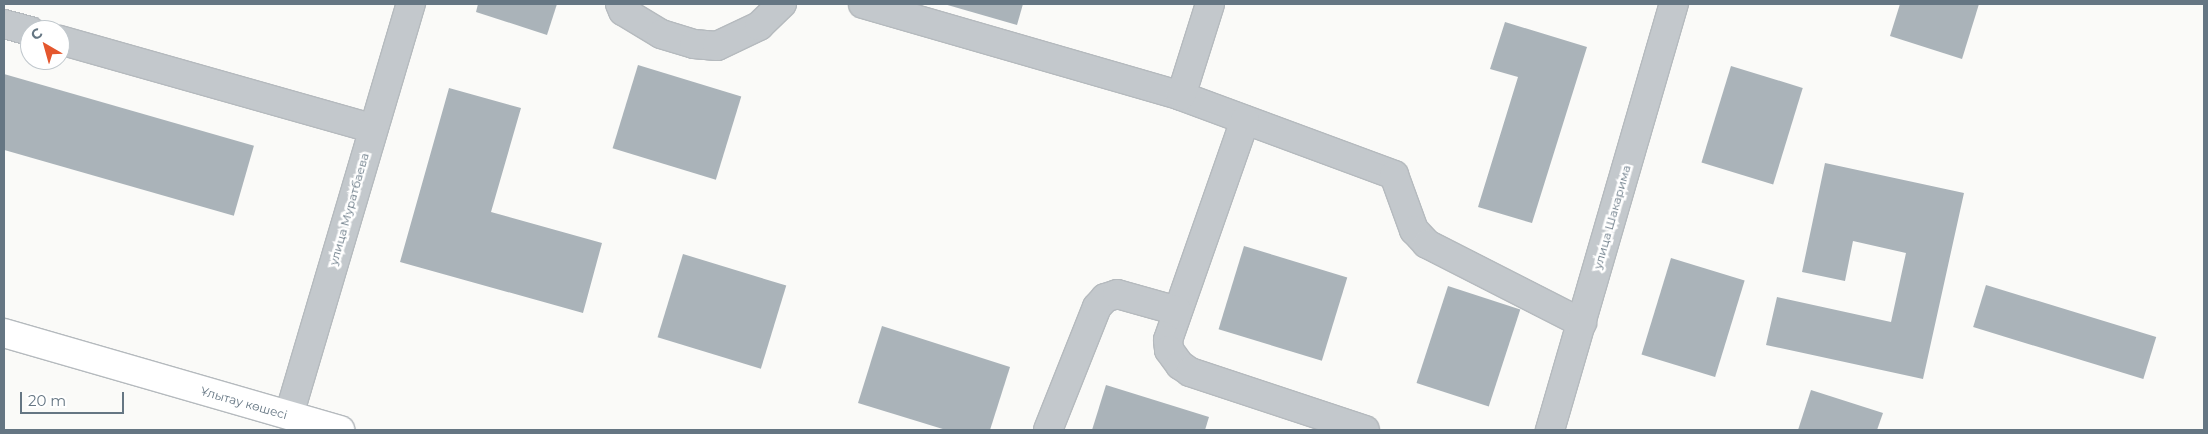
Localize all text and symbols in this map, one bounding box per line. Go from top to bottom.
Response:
north arrow [20,20,70,70]
text: С [27,24,46,44]
street label: улица Муратбаева [326,151,372,267]
street label: улица Шакарима [1590,163,1634,271]
scale bar [22,382,126,414]
street label: Ұлытау көшесі [199,384,289,422]
text: 20 m [28,391,66,410]

